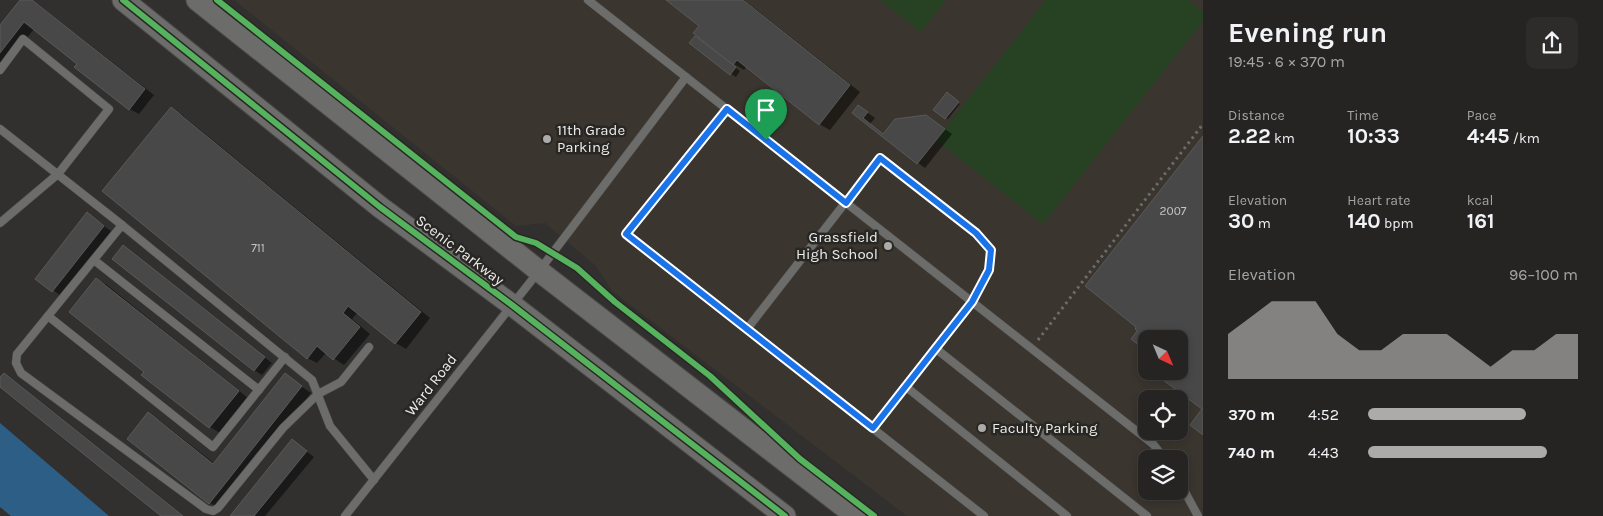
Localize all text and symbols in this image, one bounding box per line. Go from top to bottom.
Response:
text: Evening run [1228,16,1387,49]
button: share [1526,17,1578,69]
text: 19:45 · 6 × 370 m [1228,52,1345,71]
pin [745,89,787,140]
icon: arrive [752,96,780,124]
text: Distance [1228,107,1285,124]
text: Time [1347,107,1379,124]
text: Pace [1467,107,1497,124]
place label: 11th Grade Parking [557,121,625,156]
text: 2.22 [1228,124,1271,148]
text: 10:33 [1347,124,1400,148]
text: 4:45 [1467,124,1510,148]
text: km [1271,130,1295,147]
text: /km [1510,130,1540,147]
marker: 11th Grade Parking [541,133,553,145]
text: Elevation [1228,192,1287,209]
text: Heart rate [1347,192,1410,209]
text: kcal [1467,192,1493,209]
house number: 2007 [1160,204,1187,218]
text: 30 [1228,209,1254,233]
text: 140 [1347,209,1381,233]
text: 161 [1467,209,1494,233]
street label: Scenic Parkway [412,211,508,289]
text: m [1254,215,1271,232]
text: bpm [1381,215,1414,232]
place label: Grassfield High School [796,228,878,263]
marker: Grassfield High School [882,240,894,252]
house number: 711 [251,241,265,255]
text: Elevation [1228,265,1296,284]
text: 96–100 m [1509,265,1578,284]
north arrow [1138,330,1188,380]
map controls [1138,330,1188,500]
street label: Ward Road [401,350,461,420]
button: locate [1138,390,1188,440]
text: 370 m [1228,405,1275,424]
text: 4:52 [1308,405,1339,424]
place label: Faculty Parking [992,419,1098,437]
marker: Faculty Parking [976,422,988,434]
text: 740 m [1228,443,1275,462]
text: 4:43 [1308,443,1339,462]
button: layers [1138,450,1188,500]

